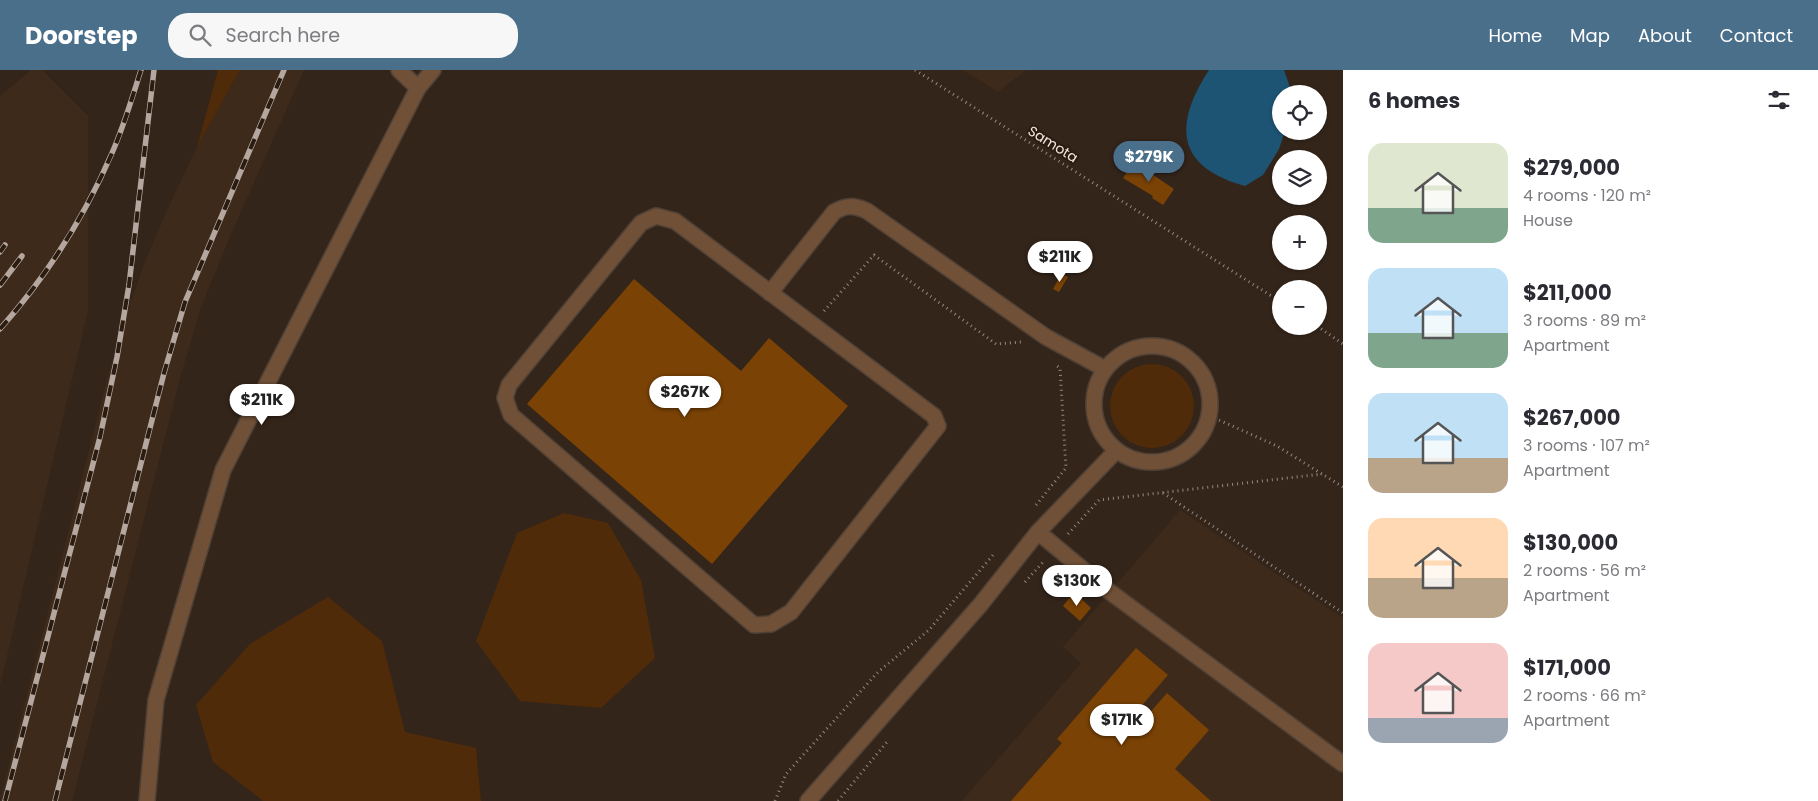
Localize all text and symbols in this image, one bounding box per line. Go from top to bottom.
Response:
search box [168,13,518,58]
text: Doorstep [25,19,138,52]
icon: search [186,21,214,49]
text: Search here [226,22,340,49]
text: Home [1488,23,1542,48]
text: Map [1570,23,1610,48]
text: About [1638,23,1692,48]
text: Contact [1720,23,1793,48]
map controls [1272,85,1327,335]
button: locate [1272,85,1327,140]
text: 6 homes [1368,86,1460,115]
icon: filters [1765,86,1793,114]
street label: Samota [1024,121,1082,167]
pin: $279K [1114,140,1184,183]
text: $279K [1124,145,1174,168]
button: layers [1272,150,1327,205]
text: $279,000 [1523,153,1620,182]
icon: home [1408,163,1468,223]
text: 4 rooms · 120 m² [1523,184,1651,207]
text: House [1523,209,1573,232]
button: + [1272,215,1327,270]
pin: $211K [1025,240,1095,283]
text: $211K [1039,245,1081,268]
text: $211,000 [1523,278,1612,307]
button: − [1272,280,1327,335]
icon: home [1408,288,1468,348]
text: 3 rooms · 89 m² [1523,309,1646,332]
text: Apartment [1523,334,1610,357]
pin: $267K [650,376,720,418]
text: $267K [660,380,710,403]
pin: $211K [227,384,297,426]
text: $211K [241,388,283,411]
text: $267,000 [1523,403,1621,432]
icon: home [1408,413,1468,473]
text: 3 rooms · 107 m² [1523,434,1650,457]
text: Apartment [1523,459,1610,482]
text: $130,000 [1523,528,1618,557]
icon: home [1408,538,1468,598]
text: 2 rooms · 56 m² [1523,559,1646,582]
pin: $130K [1042,564,1112,607]
text: $130K [1053,569,1101,592]
text: Apartment [1523,584,1610,607]
text: $171,000 [1523,653,1611,682]
icon: home [1408,663,1468,723]
text: 2 rooms · 66 m² [1523,684,1646,707]
pin: $171K [1087,704,1157,746]
text: $171K [1101,708,1143,731]
text: Apartment [1523,709,1610,732]

